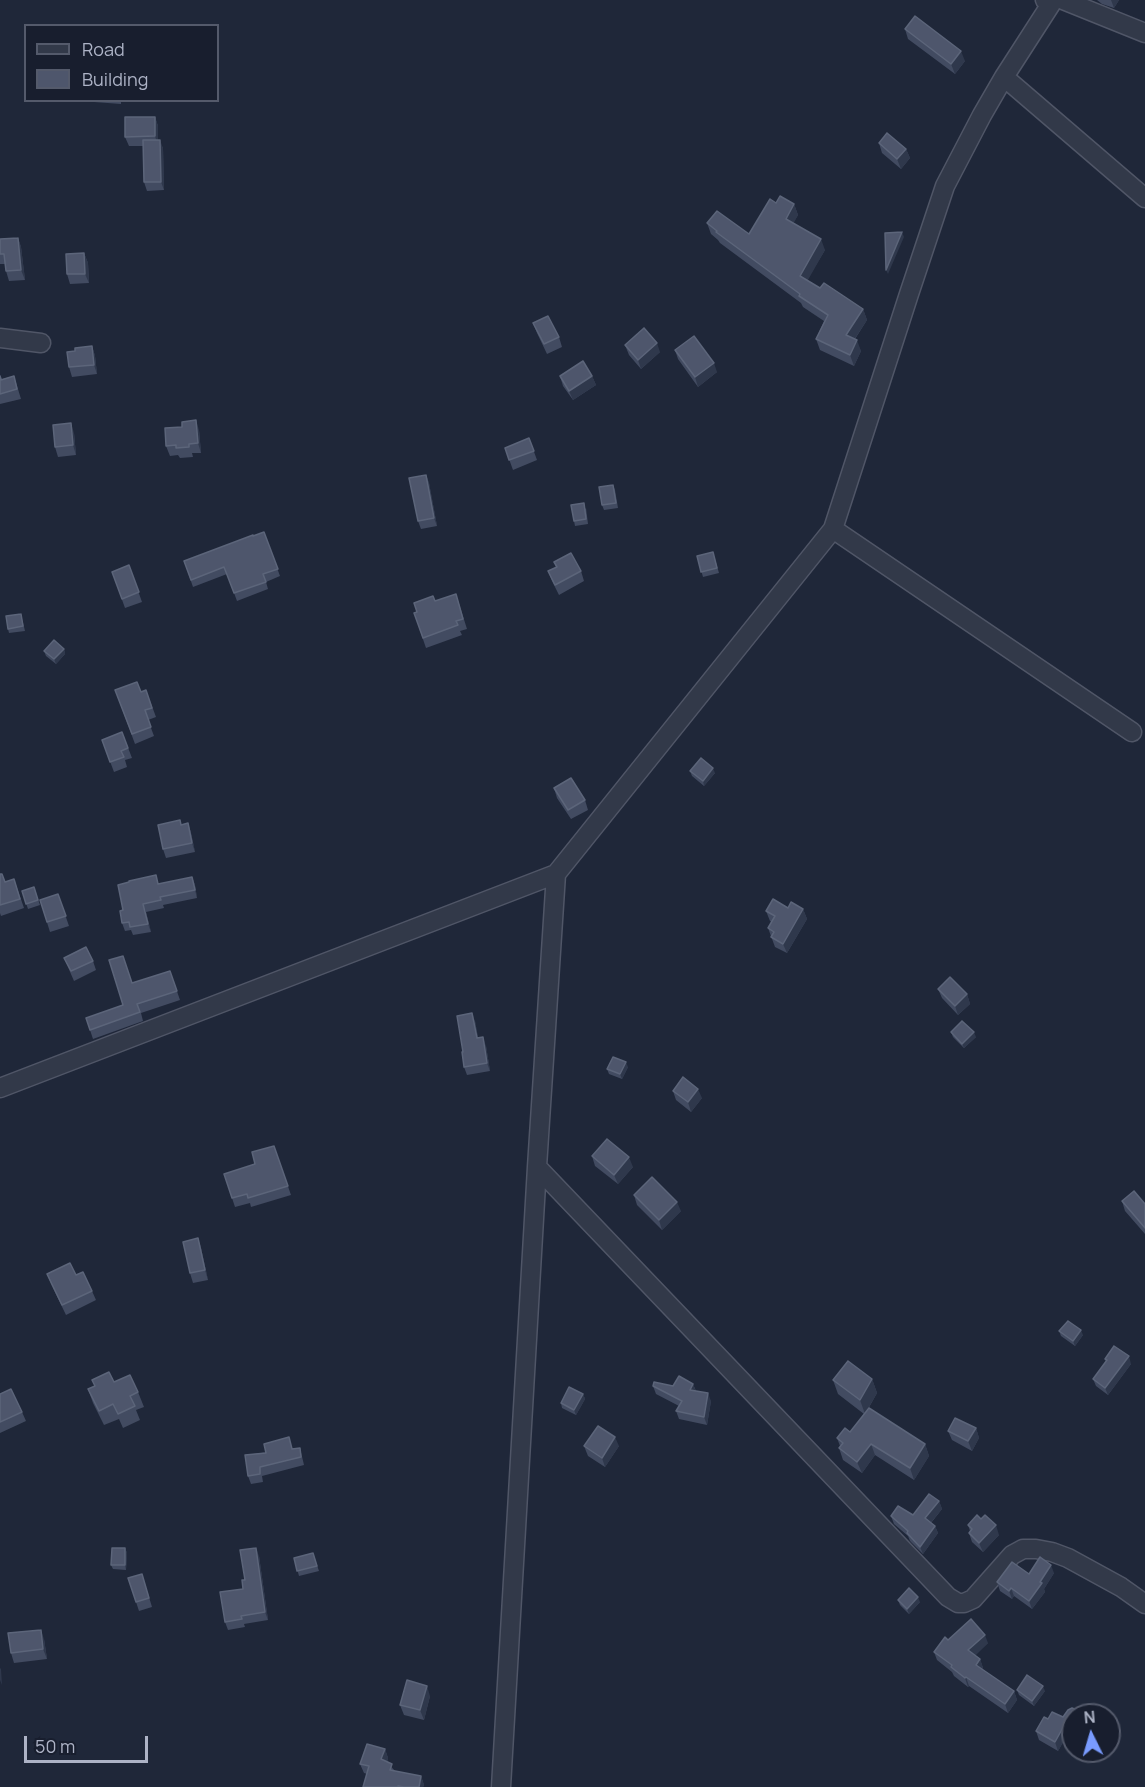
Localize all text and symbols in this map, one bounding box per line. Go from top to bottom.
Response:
legend [24,24,219,102]
text: Road [82,37,125,61]
text: Building [82,67,148,91]
north arrow [1061,1703,1121,1763]
text: N [1083,1706,1096,1729]
scale bar [27,1724,152,1762]
text: 50 m [35,1734,75,1758]

